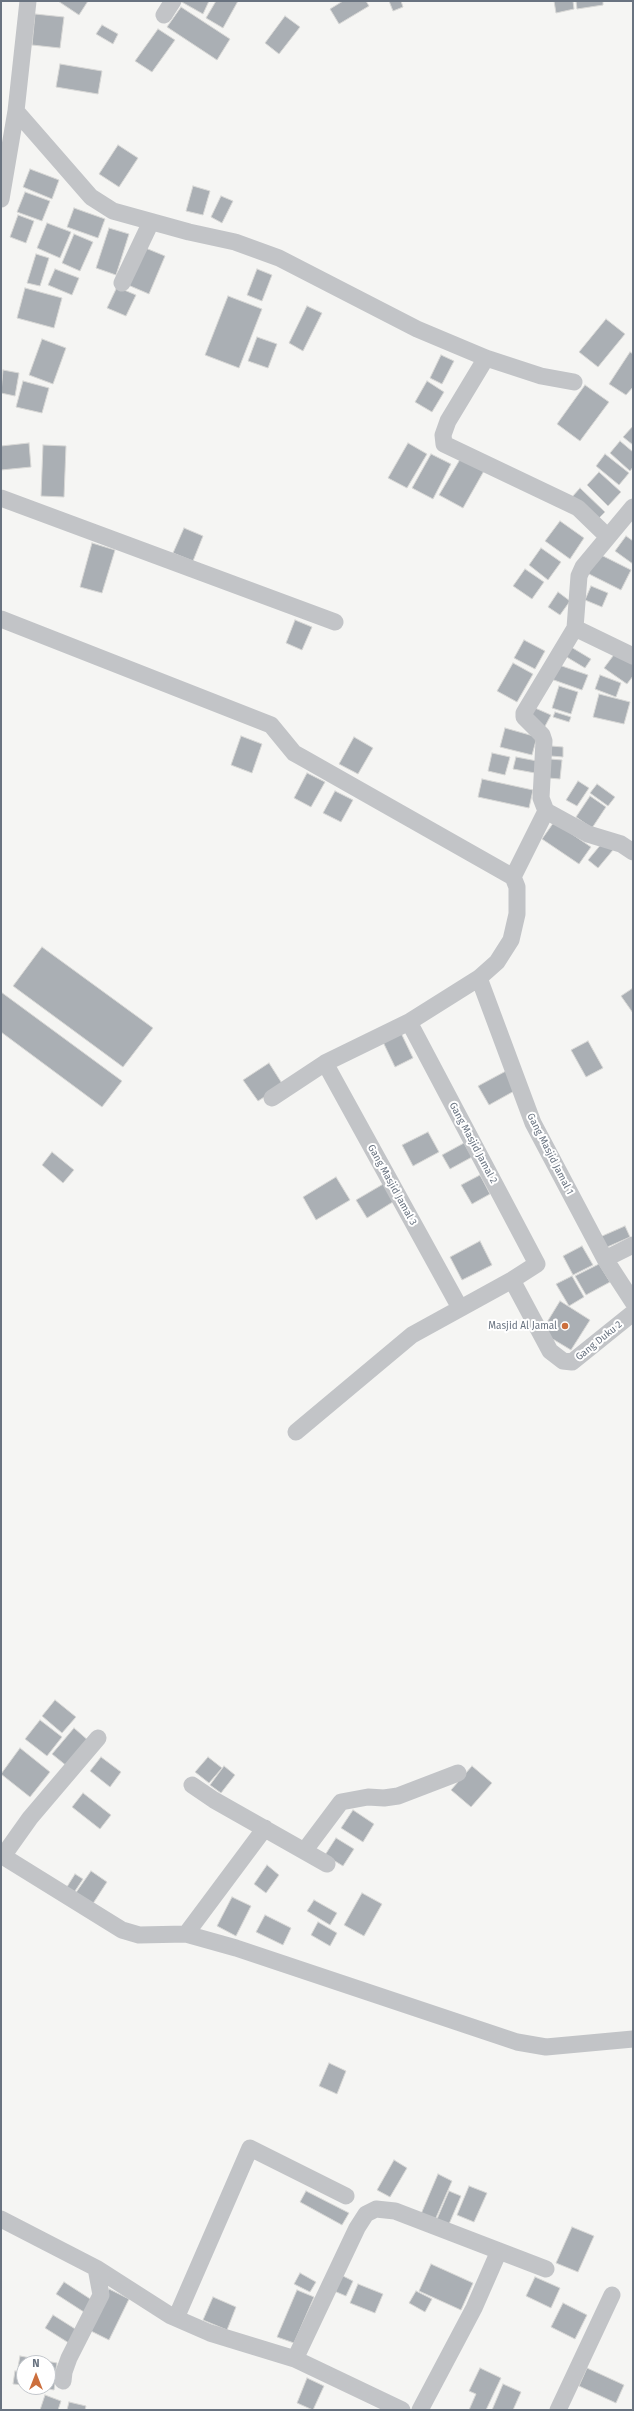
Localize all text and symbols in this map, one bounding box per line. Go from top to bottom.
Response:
street label: Gang Masjid Jamal 2 [446,1100,500,1186]
street label: Gang Masjid Jamal 1 [524,1111,576,1197]
street label: Gang Masjid Jamal 3 [365,1143,419,1227]
street label: Gang Duku 2 [573,1319,625,1363]
place label: Masjid Al Jamal [488,1320,557,1332]
marker: Masjid Al Jamal [560,1321,570,1331]
north arrow [16,2355,56,2395]
text: N [32,2357,40,2370]

